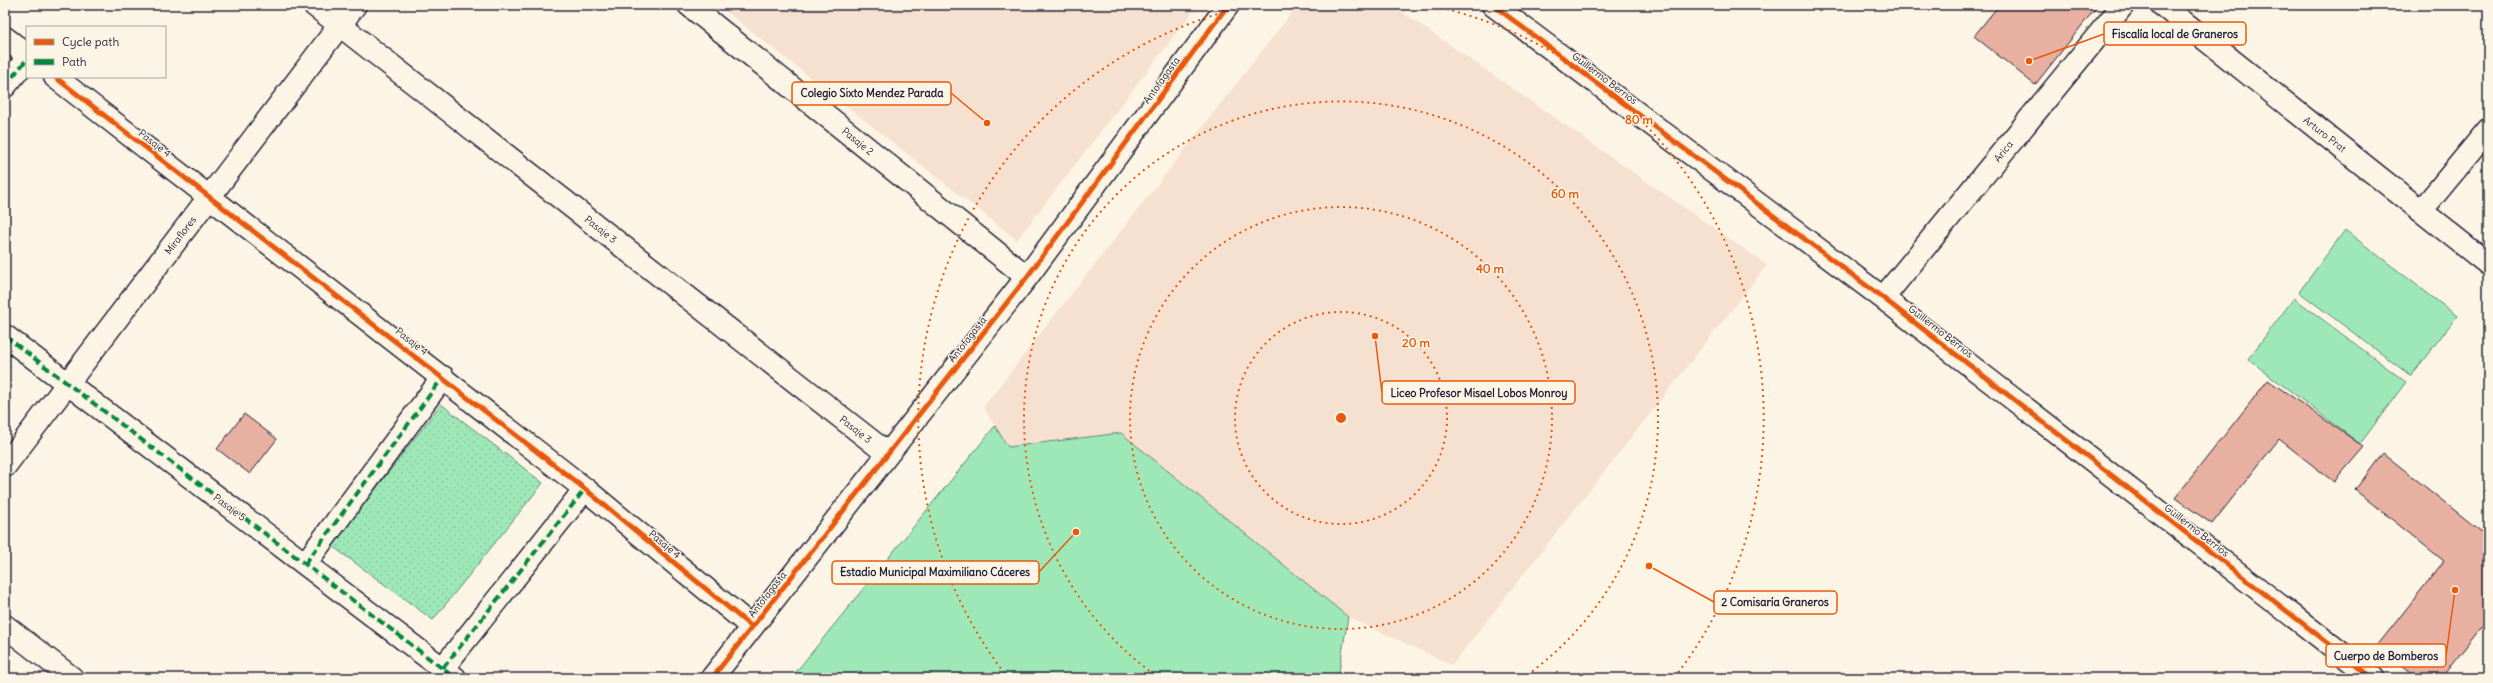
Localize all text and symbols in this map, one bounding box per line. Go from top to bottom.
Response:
callout: Fiscalía local de Graneros [2104,22,2246,45]
legend [26,26,166,78]
text: Fiscalía local de Graneros [2112,27,2238,41]
text: Cycle path [62,34,119,49]
street label: Guillermo Berrios [1569,50,1640,107]
text: Path [62,54,87,69]
street label: Antofagasta [1140,54,1183,106]
callout: Colegio Sixto Mendez Parada [792,82,951,105]
text: Colegio Sixto Mendez Parada [801,86,944,101]
text: 80 m [1625,112,1654,127]
street label: Arturo Prat [2301,114,2349,156]
street label: Pasaje 2 [839,125,877,158]
street label: Pasaje 4 [136,127,174,160]
street label: Arica [1991,138,2016,165]
text: 60 m [1551,186,1580,201]
street label: Miraflores [162,213,199,257]
street label: Pasaje 3 [582,213,620,246]
text: 40 m [1476,261,1505,276]
street label: Guillermo Berrios [1906,302,1976,361]
street label: Antofagasta [945,314,990,365]
street label: Pasaje 4 [393,325,431,358]
text: 20 m [1402,335,1430,350]
callout: Liceo Profesor Misael Lobos Monroy [1382,381,1575,404]
text: Liceo Profesor Misael Lobos Monroy [1391,386,1567,401]
centre of rings [1334,411,1348,425]
street label: Pasaje 3 [837,413,875,446]
street label: Pasaje 5 [211,491,249,524]
street label: Guillermo Berrios [2162,501,2232,560]
street label: Pasaje 4 [646,527,683,562]
callout: Estadio Municipal Maximiliano Cáceres [832,561,1039,584]
text: Estadio Municipal Maximiliano Cáceres [840,565,1030,580]
street label: Antofagasta [745,569,790,620]
callout: 2 Comisaría Graneros [1714,591,1837,614]
text: 2 Comisaría Graneros [1721,595,1829,609]
callout: Cuerpo de Bomberos [2326,644,2446,667]
text: Cuerpo de Bomberos [2334,649,2438,664]

